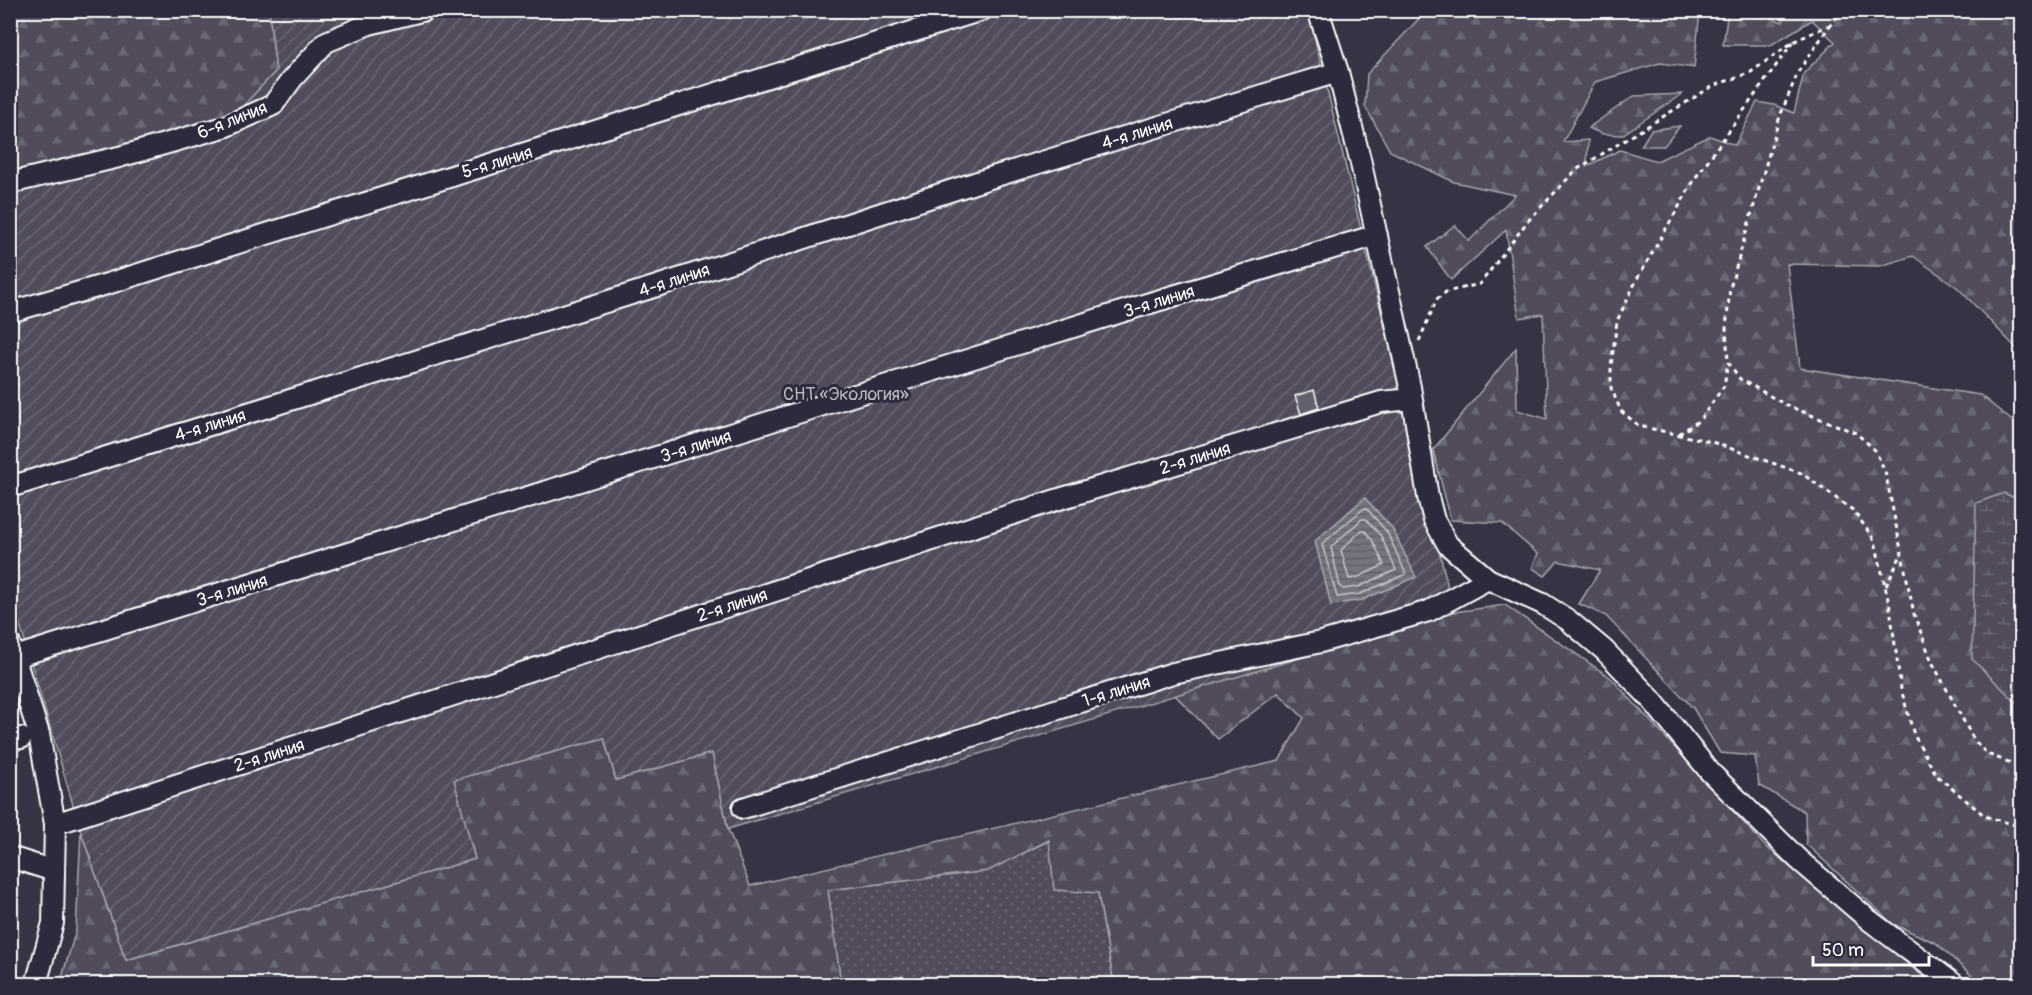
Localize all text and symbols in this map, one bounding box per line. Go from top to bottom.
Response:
street label: 6-я линия [194,96,271,145]
street label: 4-я линия [1099,112,1176,155]
street label: 5-я линия [459,141,535,184]
street label: 4-я линия [636,258,713,303]
street label: 3-я линия [1121,280,1197,323]
park label: СНТ «Экология» [783,383,909,406]
street label: 4-я линия [172,404,249,447]
street label: 3-я линия [658,425,734,468]
street label: 2-я линия [1157,437,1233,480]
street label: 3-я линия [194,569,270,612]
street label: 2-я линия [694,583,770,628]
street label: 1-я линия [1079,670,1153,713]
street label: 2-я линия [231,733,307,778]
scale bar [1813,929,1928,967]
text: 50 m [1822,939,1864,962]

